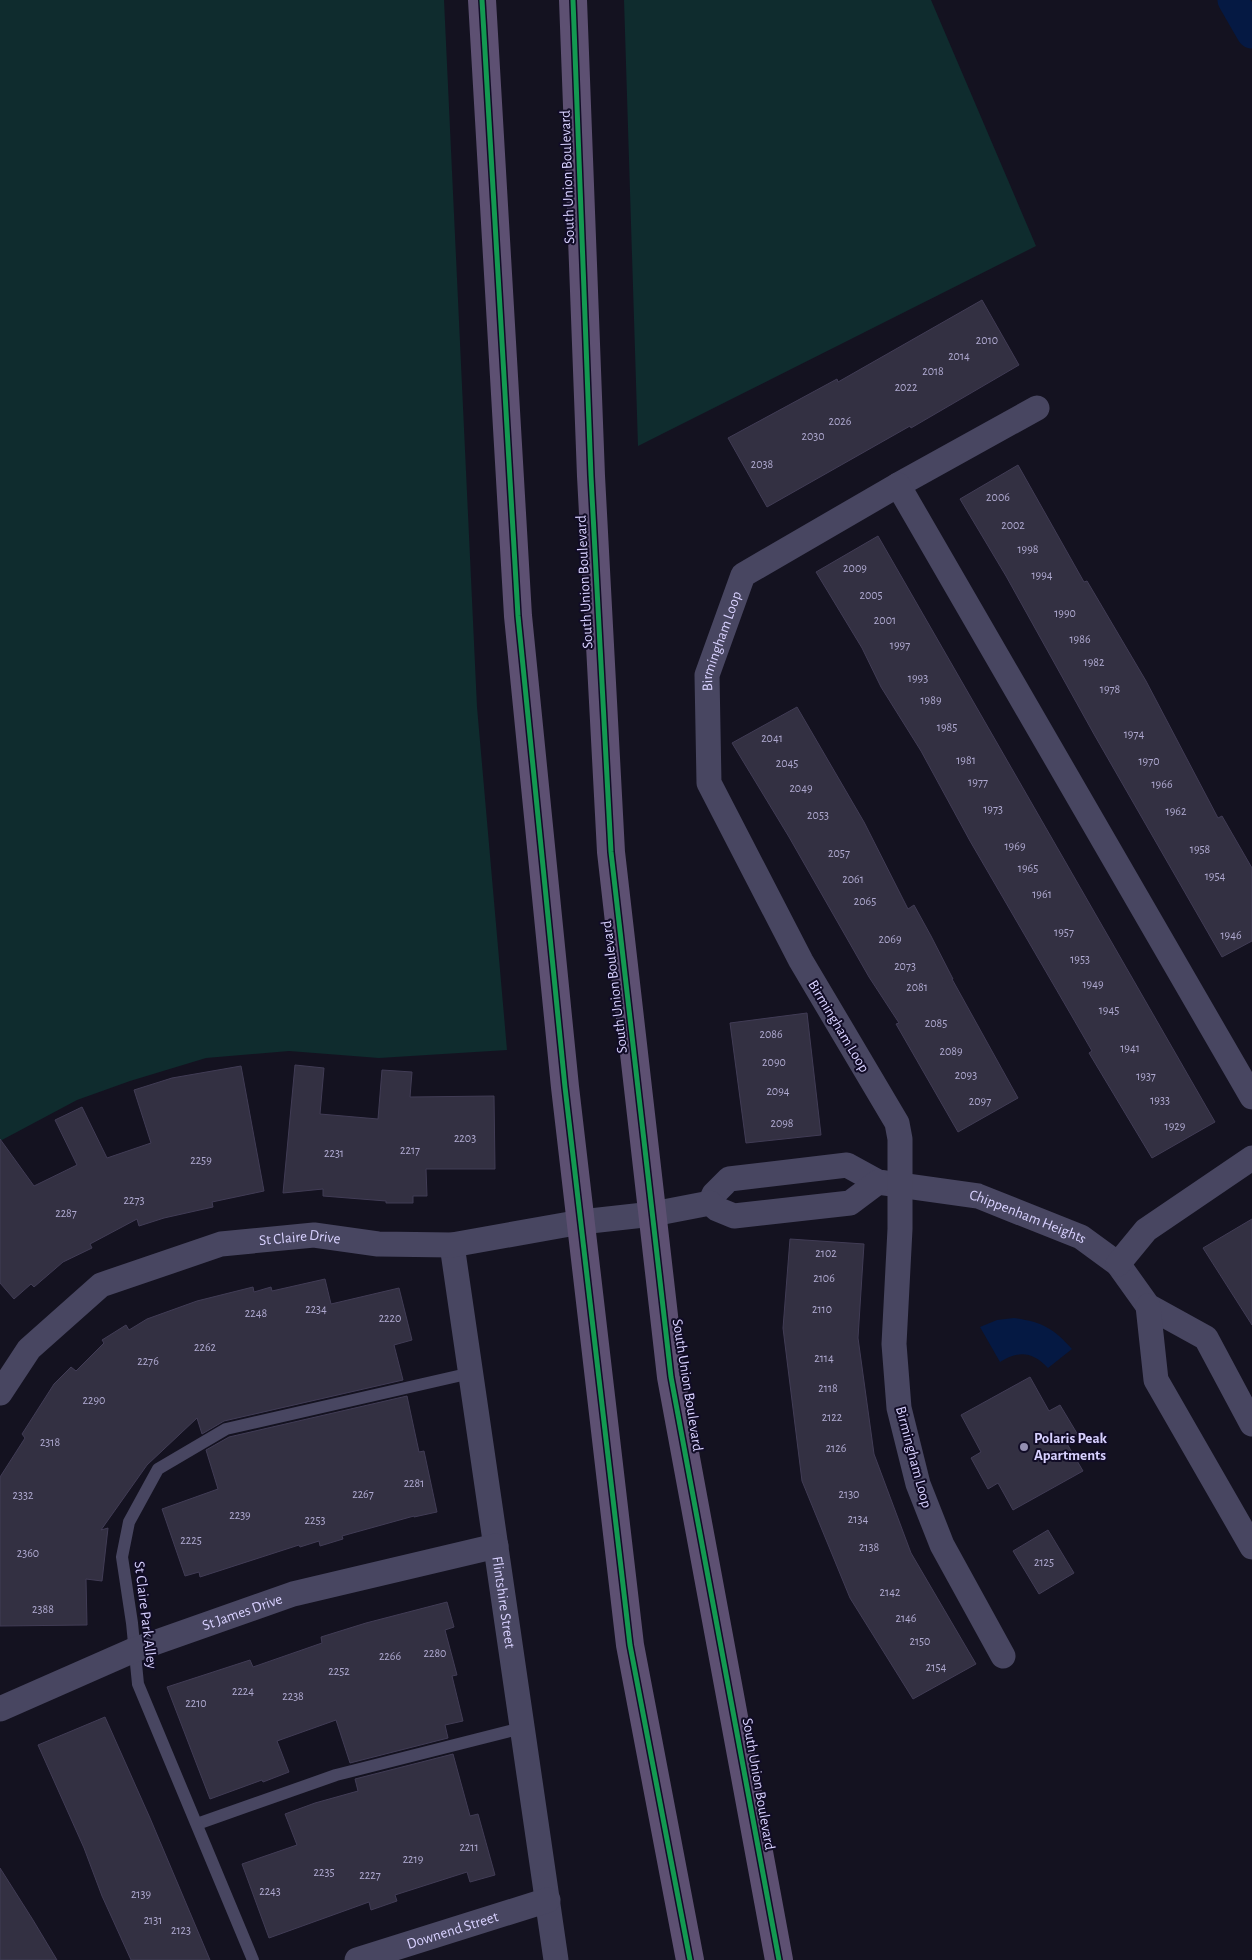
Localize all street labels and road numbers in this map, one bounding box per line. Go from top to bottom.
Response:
street label: South Union Boulevard [558,110,577,244]
street label: South Union Boulevard [573,515,595,649]
street label: Birmingham Loop [700,589,745,691]
street label: South Union Boulevard [599,919,630,1054]
street label: Birmingham Loop [805,978,872,1075]
street label: Chippenham Heights [969,1188,1089,1246]
street label: St Claire Drive [258,1227,342,1248]
street label: South Union Boulevard [670,1318,705,1453]
street label: Birmingham Loop [893,1405,934,1510]
street label: Flintshire Street [489,1555,518,1650]
street label: St Claire Park Alley [131,1560,160,1670]
street label: St James Drive [200,1591,284,1633]
street label: South Union Boulevard [740,1717,778,1851]
street label: Downend Street [405,1909,500,1952]

